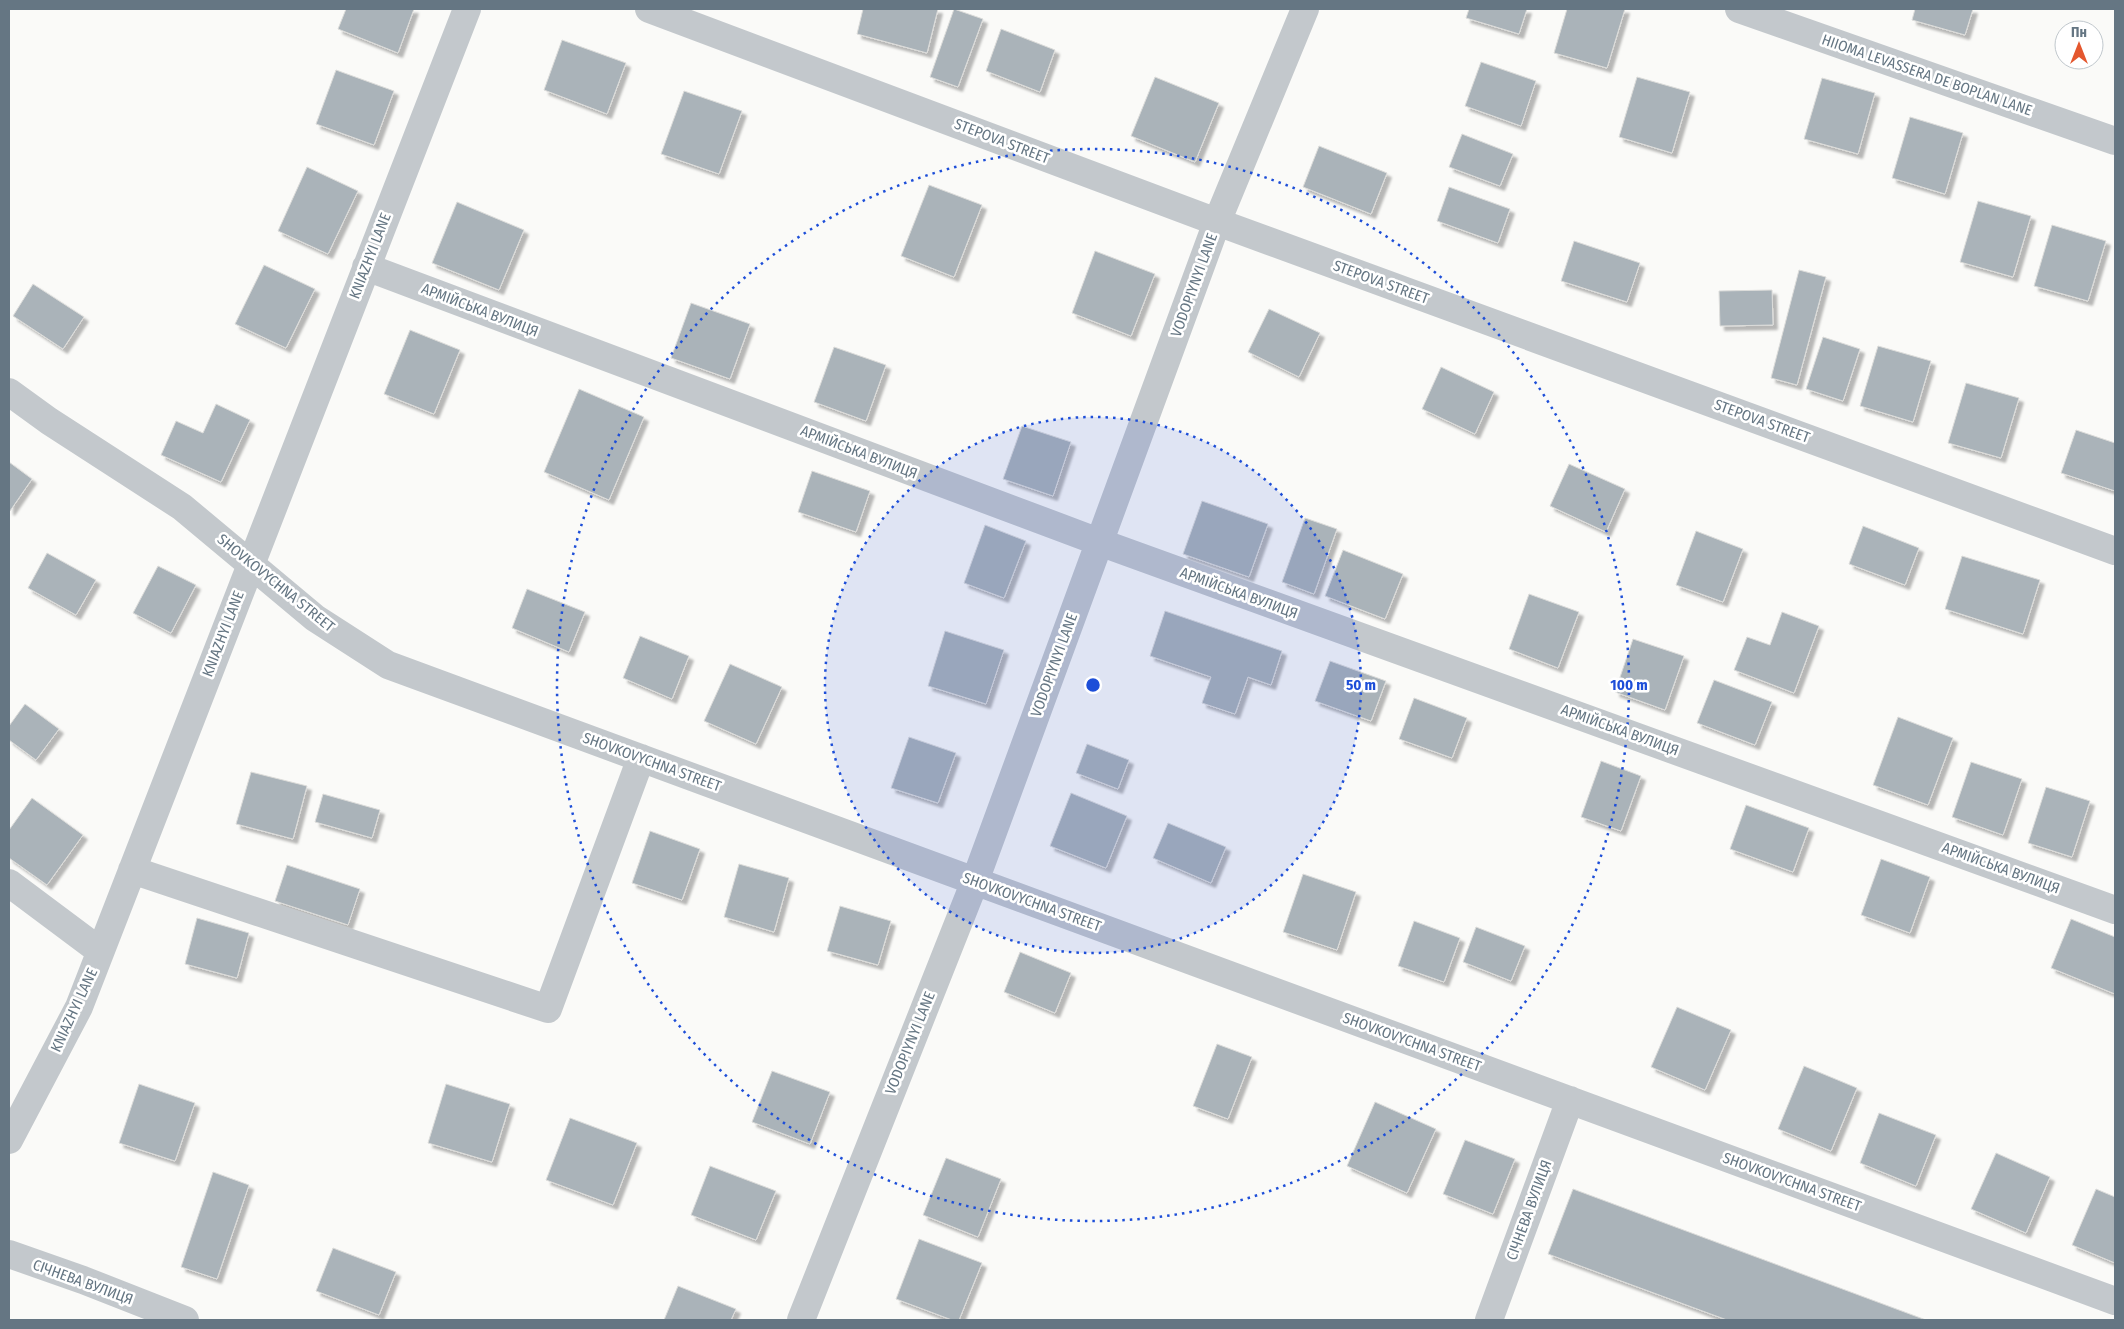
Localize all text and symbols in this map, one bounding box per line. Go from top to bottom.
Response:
north arrow [2054,20,2104,70]
text: Пн [2071,24,2087,41]
street label: HIIOMA LEVASSERA DE BOPLAN LANE [1819,30,2035,120]
street label: STEPOVA STREET [952,115,1052,167]
street label: KNIAZHYI LANE [345,210,395,302]
street label: VODOPIYNYI LANE [1167,231,1221,339]
street label: STEPOVA STREET [1331,256,1431,308]
street label: АРМІЙСЬКА ВУЛИЦЯ [419,279,541,341]
street label: STEPOVA STREET [1712,395,1812,447]
street label: АРМІЙСЬКА ВУЛИЦЯ [798,421,920,483]
street label: SHOVKOVYCHNA STREET [214,530,338,636]
street label: АРМІЙСЬКА ВУЛИЦЯ [1178,563,1300,623]
street label: KNIAZHYI LANE [198,588,248,680]
street label: VODOPIYNYI LANE [1027,611,1081,719]
centre of rings [1084,676,1102,694]
text: 50 m [1346,676,1376,694]
text: 100 m [1610,676,1648,694]
street label: АРМІЙСЬКА ВУЛИЦЯ [1559,700,1681,760]
street label: SHOVKOVYCHNA STREET [580,729,724,795]
street label: АРМІЙСЬКА ВУЛИЦЯ [1940,838,2062,898]
street label: SHOVKOVYCHNA STREET [960,869,1104,935]
street label: KNIAZHYI LANE [47,965,101,1055]
street label: VODOPIYNYI LANE [881,989,939,1097]
street label: SHOVKOVYCHNA STREET [1340,1009,1484,1075]
street label: SHOVKOVYCHNA STREET [1720,1149,1864,1215]
street label: СІЧНЕВА ВУЛИЦЯ [1503,1157,1555,1263]
street label: СІЧНЕВА ВУЛИЦЯ [30,1256,136,1308]

